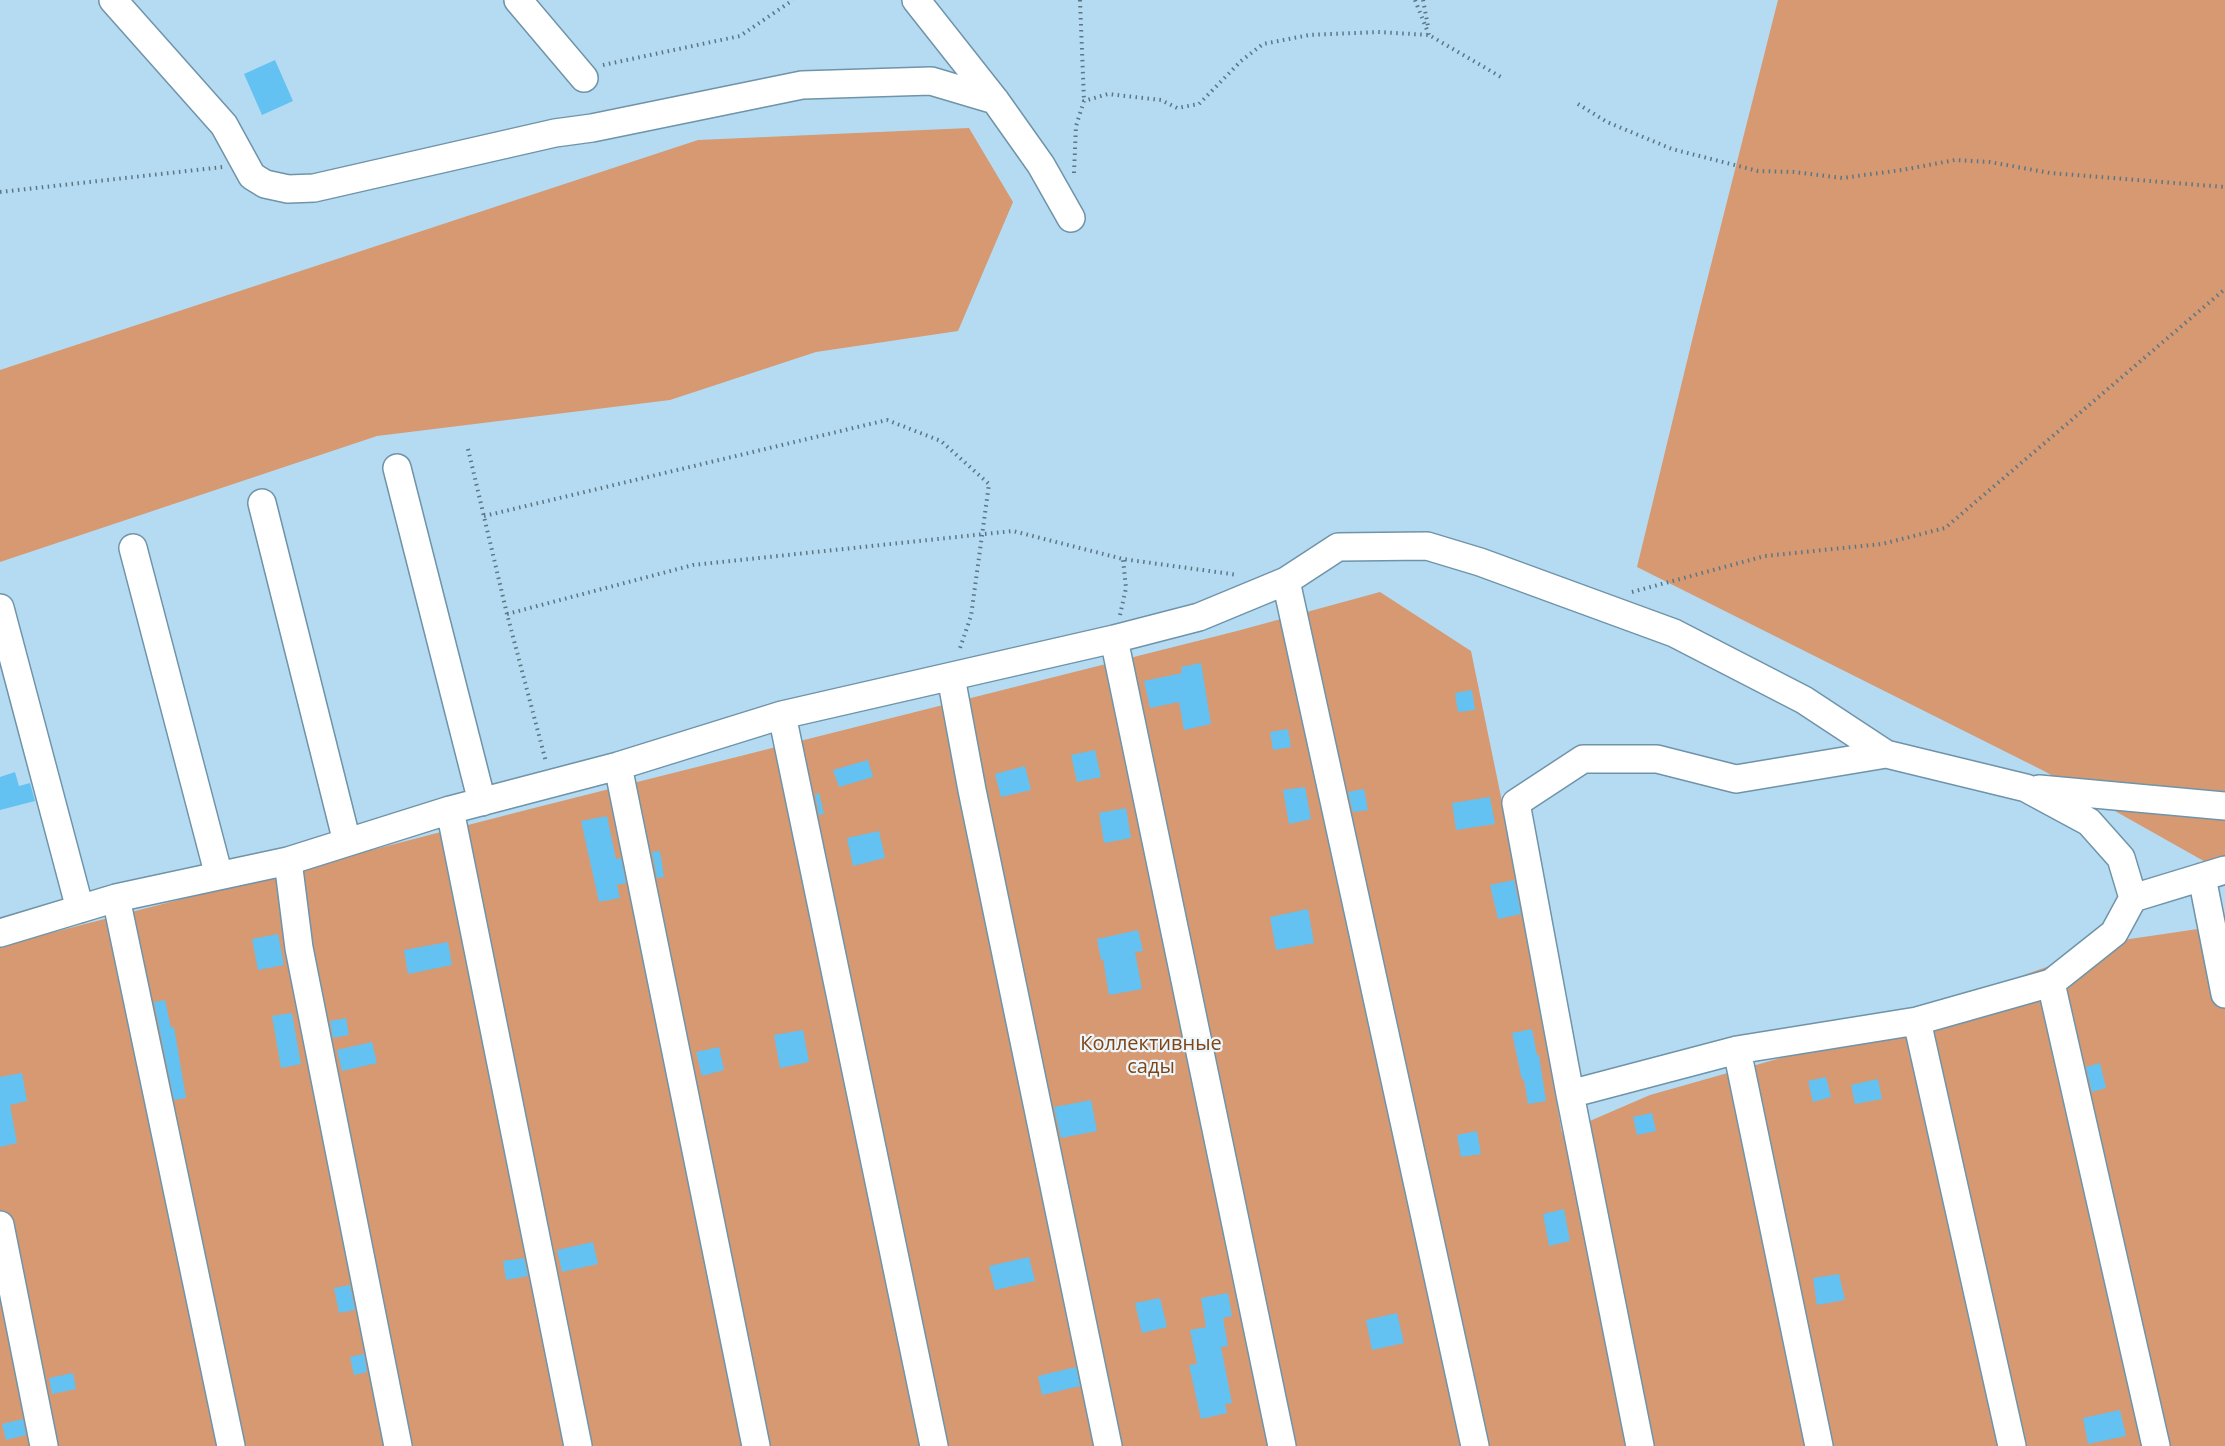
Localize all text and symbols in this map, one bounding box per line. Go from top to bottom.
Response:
park label: Коллективные сады [1080,1032,1222,1079]

